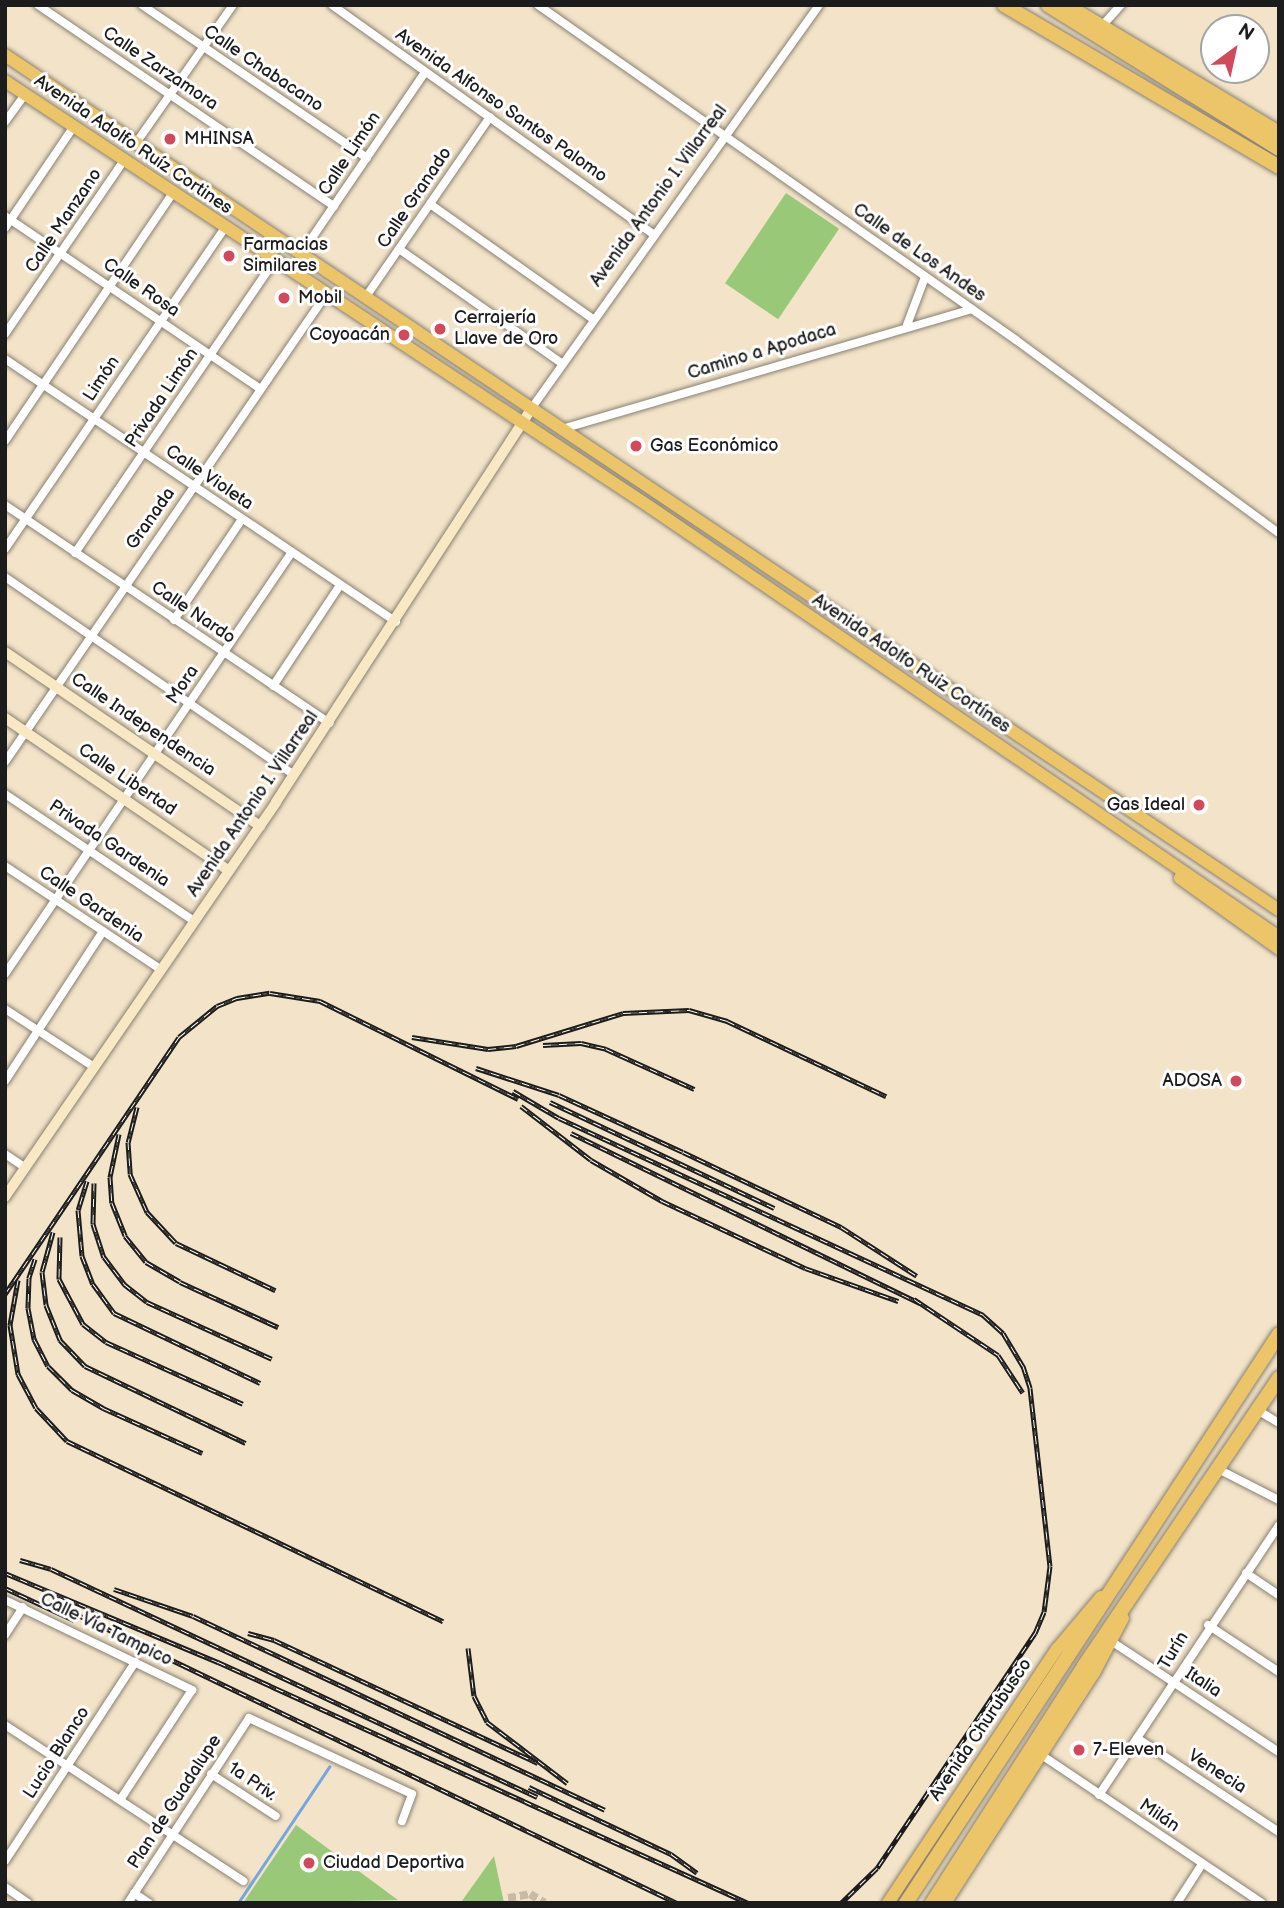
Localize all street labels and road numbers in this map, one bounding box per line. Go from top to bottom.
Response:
street label: Calle Chabacano [199,21,327,117]
street label: Calle Zarzamora [98,22,222,116]
street label: Avenida Alfonso Santos Palomo [391,24,611,188]
street label: Avenida Adolfo Ruíz Cortines [30,71,236,219]
street label: Avenida Antonio I. Villarreal [586,101,732,291]
street label: Calle Limón [314,108,386,200]
street label: Calle Granado [373,143,457,253]
street label: Calle Manzano [21,165,107,277]
street label: Calle de Los Andes [848,199,990,307]
street label: Calle Rosa [99,254,183,322]
street label: Camino a Apodaca [685,319,839,385]
street label: Privada Limón [121,344,203,452]
street label: Limón [79,352,125,406]
street label: Calle Violeta [161,441,257,515]
street label: Granada [122,484,180,554]
street label: Calle Nardo [147,577,239,649]
street label: Avenida Adolfo Ruiz Cortínes [808,590,1014,738]
street label: Mora [162,662,204,708]
street label: Calle Independencia [67,669,219,781]
street label: Avenida Antonio I. Villarreal [183,707,323,901]
street label: Calle Libertad [74,739,180,821]
street label: Privada Gardenia [45,796,173,892]
street label: Calle Gardenia [34,862,148,948]
street label: Calle Vía Tampico [36,1588,176,1672]
street label: Turín [1154,1628,1194,1674]
street label: Avenida Churubusco [925,1655,1037,1805]
street label: Italia [1181,1663,1225,1703]
street label: Lucio Blanco [19,1703,95,1803]
street label: Plan de Guadalupe [124,1731,226,1873]
street label: Venecia [1184,1745,1250,1799]
street label: 1a Priv. [223,1758,281,1806]
street label: Milán [1135,1795,1183,1837]

